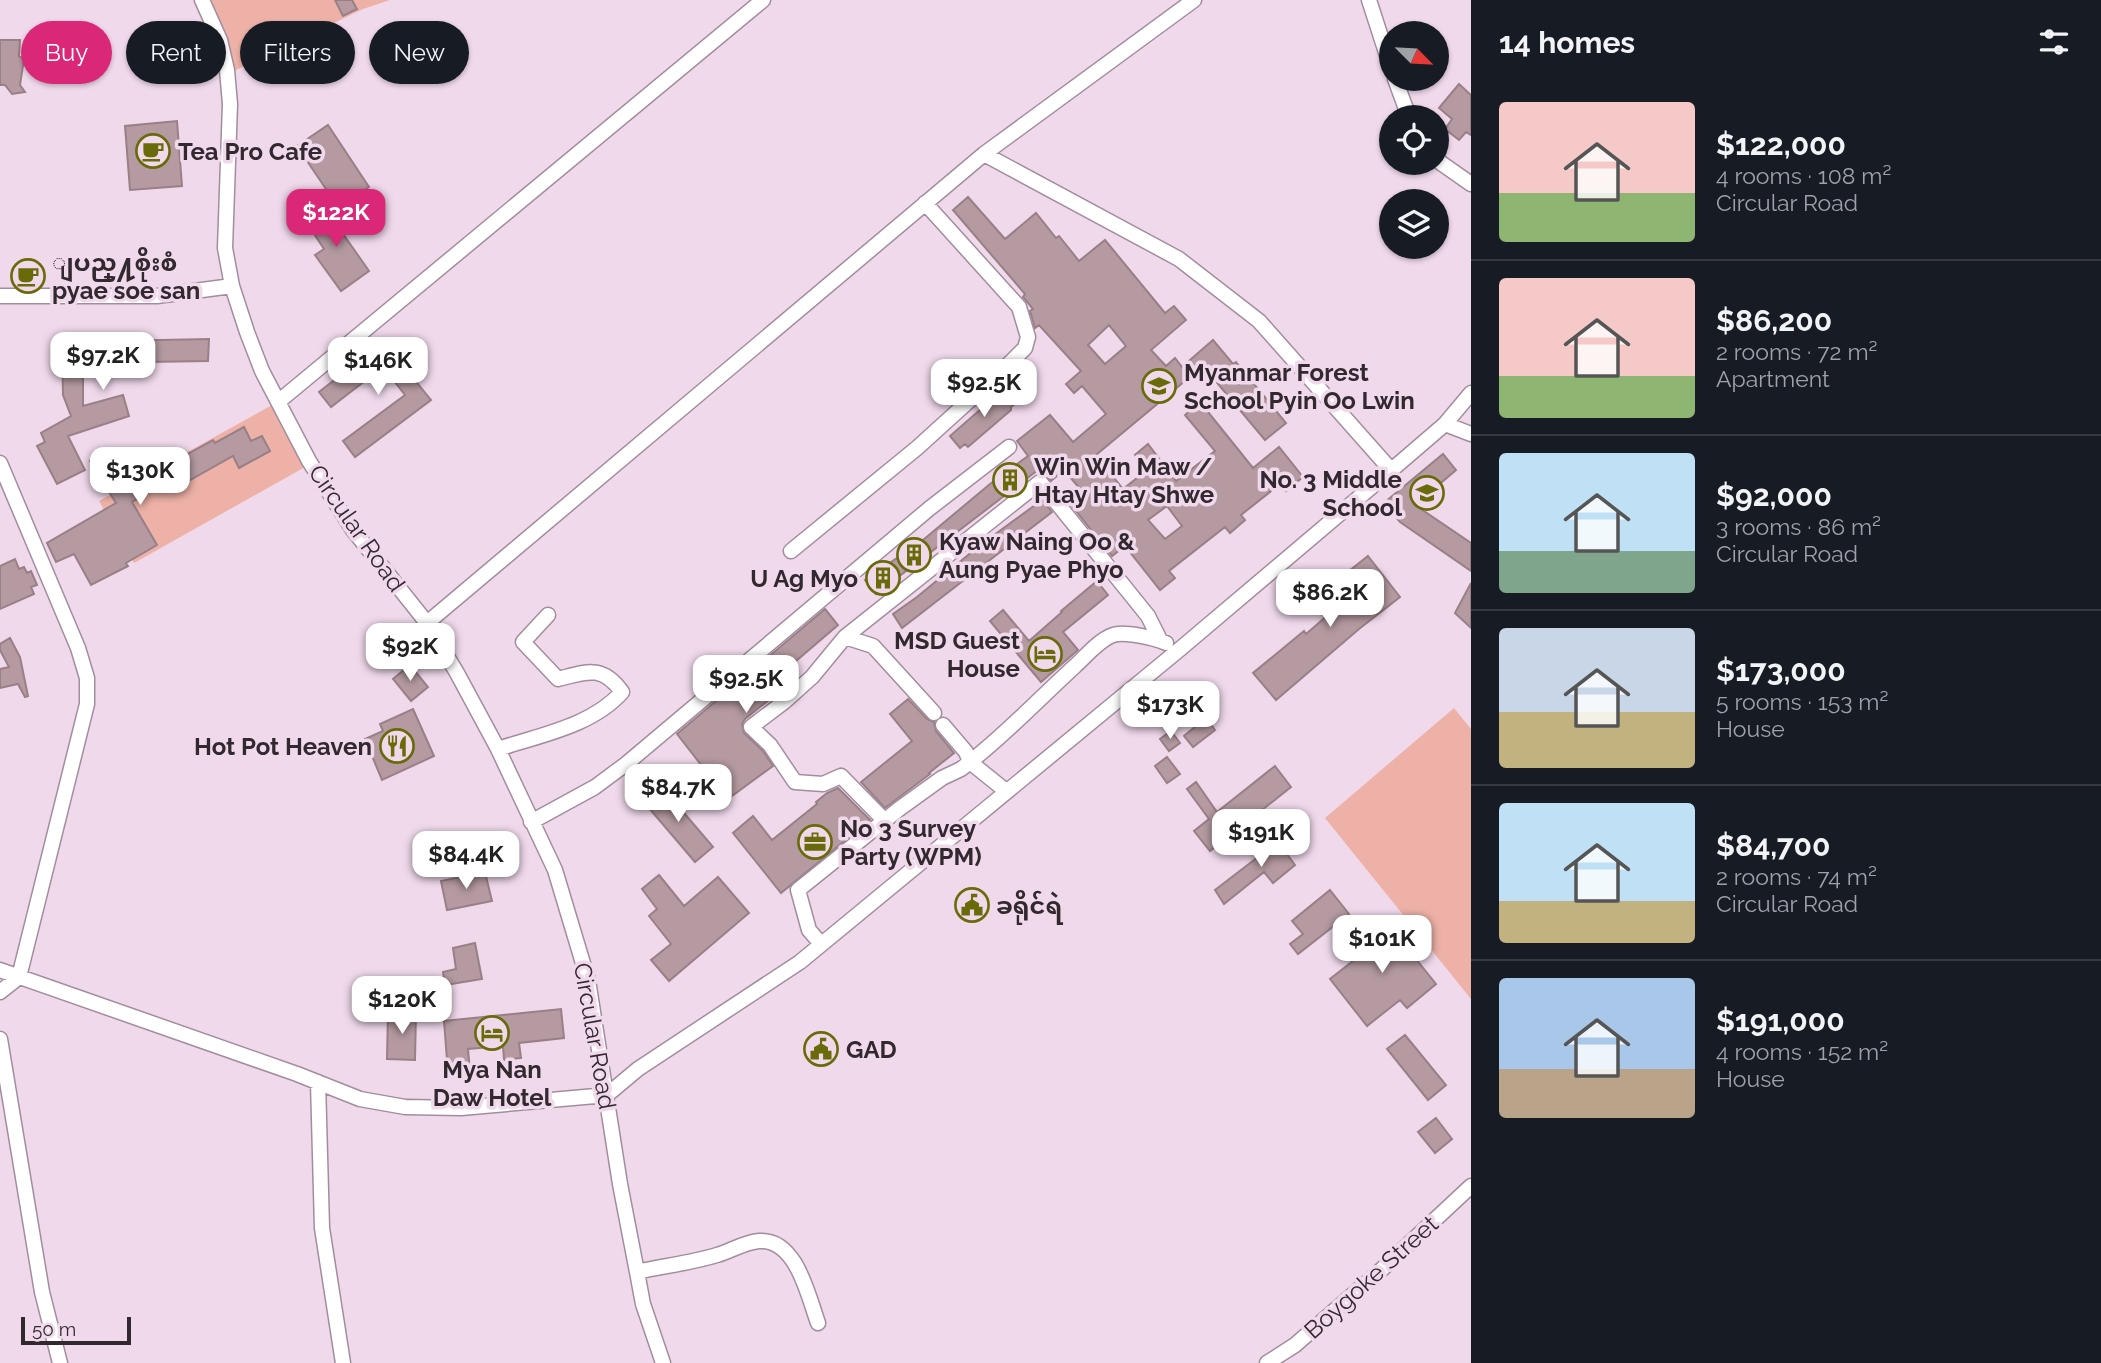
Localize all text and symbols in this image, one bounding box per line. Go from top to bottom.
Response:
chip: Buy [21,21,112,84]
chip: Rent [126,21,226,84]
chip: Filters [240,21,355,84]
chip: New [369,21,469,84]
north arrow [1379,21,1449,91]
map controls [1379,21,1449,259]
icon: filters [2035,23,2073,61]
text: 14 homes [1499,25,1635,60]
button: locate [1379,105,1449,175]
text: $122,000 [1716,127,1846,162]
icon: home [1555,130,1639,214]
cafe icon: Tea Pro Cafe [134,132,172,170]
place label: Tea Pro Cafe [178,137,322,166]
text: 4 rooms · 108 m² [1716,162,1891,189]
button: layers [1379,189,1449,259]
text: Circular Road [1716,189,1858,216]
pin: $122K [287,190,385,249]
text: $122K [302,198,370,225]
place label: ျပည္႔စိုးစံ pyae soe san [52,247,200,305]
cafe icon: ျပည္႔စိုးစံ pyae soe san [9,257,47,295]
text: $86,200 [1716,303,1832,338]
icon: home [1555,306,1639,390]
pin: $97.2K [46,332,160,392]
pin: $146K [329,338,427,397]
text: 2 rooms · 72 m² [1716,338,1877,365]
text: $97.2K [66,341,140,368]
text: $146K [344,346,412,373]
place label: Myanmar Forest School Pyin Oo Lwin [1184,358,1415,415]
pin: $92.5K [927,360,1041,419]
text: Apartment [1716,365,1830,392]
school or university icon: Myanmar Forest School Pyin Oo Lwin [1140,367,1178,405]
text: $92.5K [947,368,1021,395]
pin: $130K [91,448,189,507]
place label: Win Win Maw / Htay Htay Shwe [1034,452,1214,509]
text: $130K [106,456,174,483]
street label: Circular Road [303,459,411,597]
building icon: Win Win Maw / Htay Htay Shwe [991,461,1029,499]
place label: No. 3 Middle School [1259,465,1402,522]
school or university icon: No. 3 Middle School [1408,474,1446,512]
text: $92,000 [1716,478,1832,513]
icon: home [1555,481,1639,565]
text: 3 rooms · 86 m² [1716,513,1881,540]
place label: Kyaw Naing Oo & Aung Pyae Phyo [939,527,1136,584]
building icon: Kyaw Naing Oo & Aung Pyae Phyo [895,536,933,574]
text: Circular Road [1716,540,1858,567]
building icon: U Ag Myo [864,559,902,597]
place label: U Ag Myo [750,564,858,593]
pin: $86.2K [1273,570,1387,629]
text: $86.2K [1292,578,1368,605]
pin: $92K [369,624,451,683]
place label: MSD Guest House [894,626,1020,683]
text: $92K [382,632,438,659]
hotel icon: MSD Guest House [1026,635,1064,673]
text: $173,000 [1716,653,1846,688]
pin: $92.5K [689,656,803,715]
icon: home [1555,656,1639,740]
text: $92.5K [709,664,783,691]
pin: $173K [1121,682,1219,741]
text: 5 rooms · 153 m² [1716,688,1888,715]
text: $173K [1136,690,1204,717]
text: House [1716,715,1785,742]
restaurant icon: Hot Pot Heaven [378,727,416,765]
place label: Hot Pot Heaven [194,732,372,761]
pin: $84.7K [621,764,735,824]
text: $84.7K [641,773,715,800]
pin: $191K [1212,810,1310,869]
place label: No 3 Survey Party (WPM) [840,814,982,871]
text: $191K [1228,818,1294,845]
office icon: No 3 Survey Party (WPM) [796,823,834,861]
text: $84,700 [1716,828,1830,863]
icon: home [1555,831,1639,915]
pin: $84.4K [409,832,523,891]
text: $84.4K [428,840,504,867]
text: 2 rooms · 74 m² [1716,863,1877,890]
public building icon: ခရိုင်ရဲ [953,886,991,924]
place label: ခရိုင်ရဲ [996,890,1063,925]
text: Circular Road [1716,890,1858,917]
pin: $101K [1333,916,1431,975]
text: $101K [1349,924,1415,951]
street label: Circular Road [568,960,622,1112]
pin: $120K [353,976,451,1036]
text: $120K [368,985,436,1012]
text: $191,000 [1716,1003,1845,1038]
icon: home [1555,1006,1639,1090]
hotel icon: Mya Nan Daw Hotel [473,1014,511,1052]
public building icon: GAD [802,1030,840,1068]
place label: GAD [846,1035,897,1064]
text: 4 rooms · 152 m² [1716,1038,1888,1065]
place label: Mya Nan Daw Hotel [433,1055,552,1112]
text: House [1716,1065,1785,1092]
street label: Boygoke Street [1298,1209,1444,1345]
scale bar [21,1314,131,1346]
text: 50 m [32,1318,76,1340]

